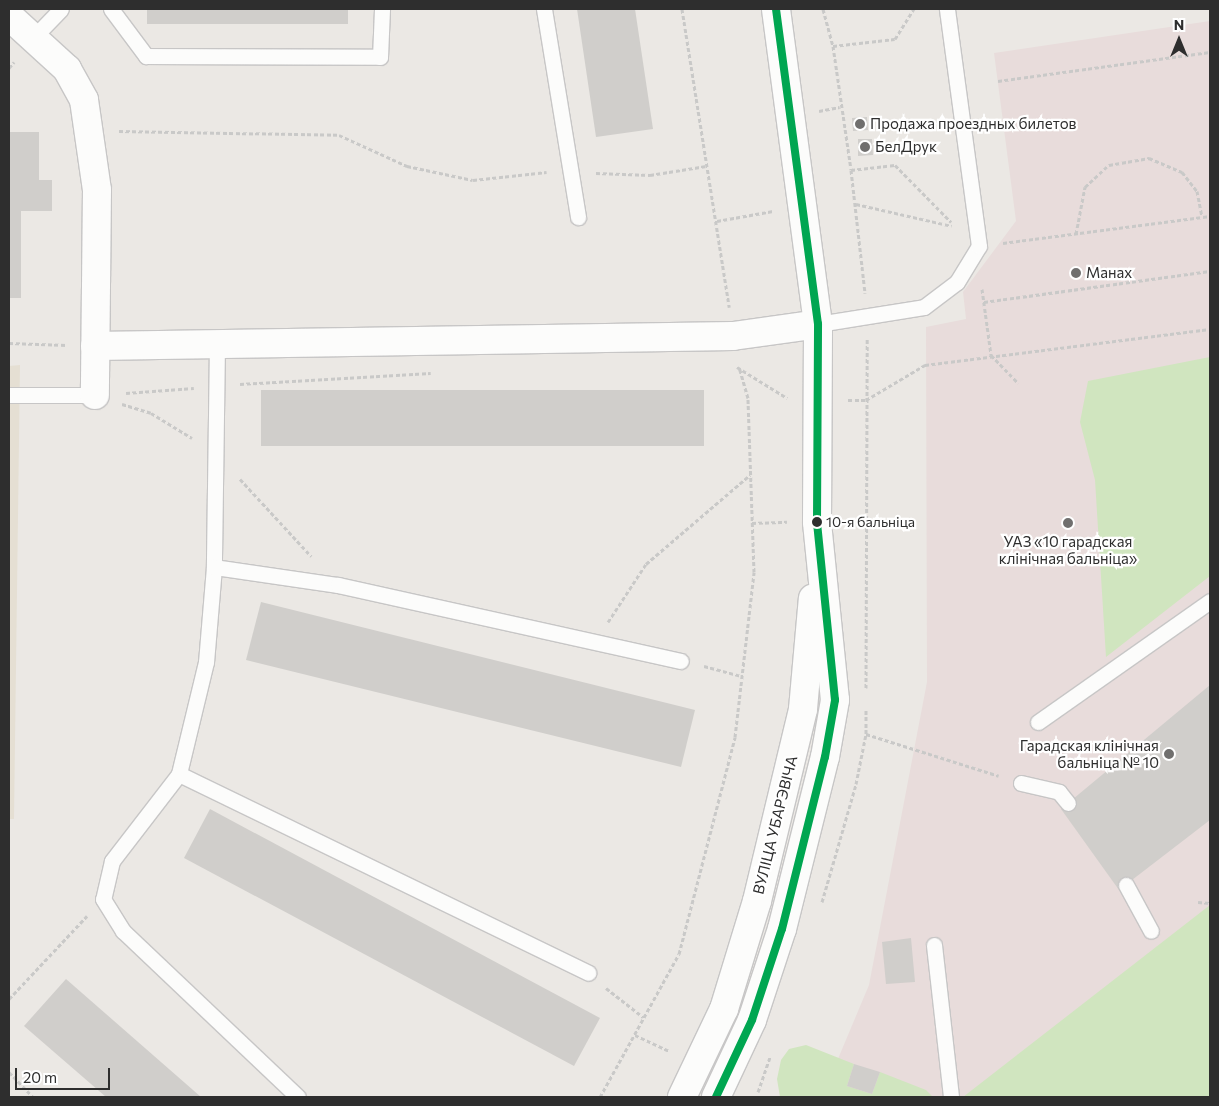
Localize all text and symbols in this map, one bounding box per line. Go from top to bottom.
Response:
north arrow [1154,15,1204,65]
text: N [1174,16,1184,33]
place label: Продажа проездных билетов [870,115,1077,133]
marker: Продажа проездных билетов [854,118,866,130]
place label: БелДрук [875,138,937,156]
marker: БелДрук [859,141,871,153]
place label: Манах [1086,264,1132,282]
marker: Манах [1070,267,1082,279]
place label: 10-я бальніца [826,514,915,530]
marker: УАЗ «10 гарадская клінічная бальніца» [1061,516,1075,530]
marker: 10-я бальніца [812,517,822,527]
place label: УАЗ «10 гарадская клінічная бальніца» [999,532,1137,567]
place label: Гарадская клінічная бальніца № 10 [1020,736,1159,771]
marker: Гарадская клінічная бальніца № 10 [1163,748,1175,760]
street label: ВУЛІЦА УБАРЭВІЧА [749,754,801,896]
scale bar [18,1058,112,1090]
text: 20 m [23,1068,57,1086]

